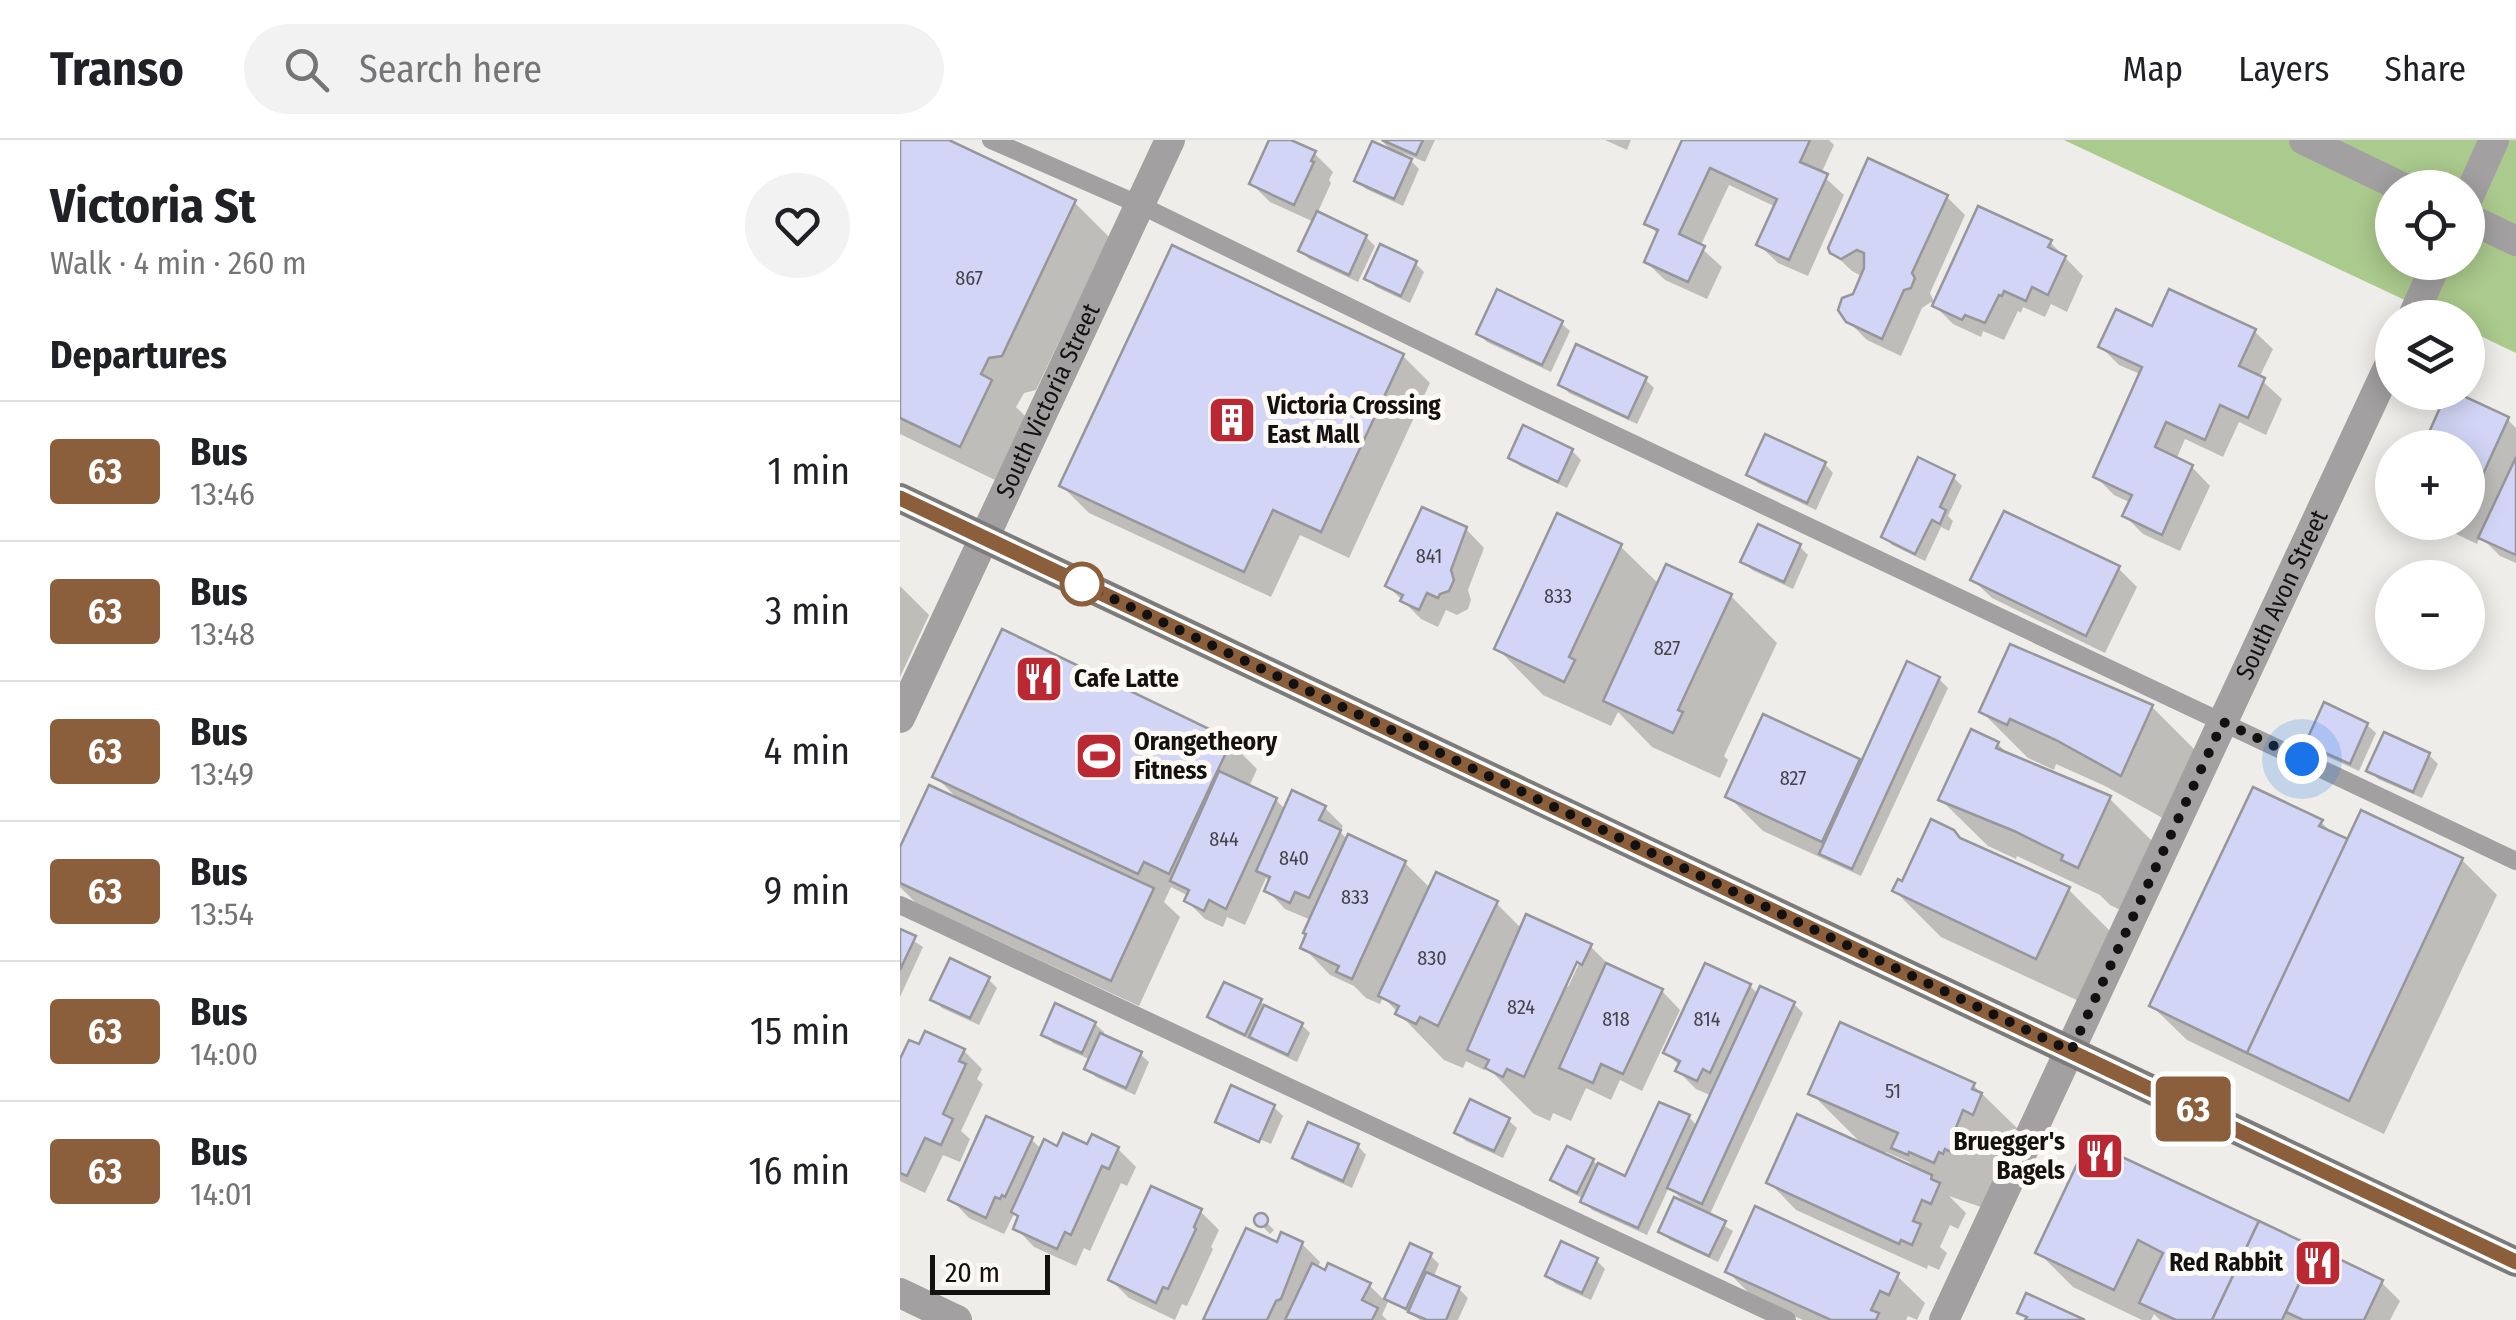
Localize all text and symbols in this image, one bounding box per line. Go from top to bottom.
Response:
search box [244,24,944,114]
text: Transo [50,40,184,98]
icon: search [279,42,334,97]
text: Search here [359,46,542,92]
text: Map [2123,48,2183,90]
text: Layers [2238,48,2330,90]
text: Share [2385,48,2466,90]
map controls [2375,170,2485,670]
button: locate [2375,170,2485,280]
button: heart [745,173,850,278]
text: Victoria St [50,177,256,235]
text: Walk · 4 min · 260 m [50,244,307,282]
house number: 867 [955,266,983,290]
street label: South Victoria Street [990,298,1107,503]
button: layers [2375,300,2485,410]
text: Departures [50,332,227,378]
place label: Victoria Crossing East Mall [1266,391,1441,450]
building icon: Victoria Crossing East Mall [1206,394,1258,446]
text: Bus [190,429,248,475]
button: + [2375,430,2485,540]
text: 1 min [767,448,850,494]
text: 63 [88,450,122,492]
text: 13:46 [190,475,255,513]
street label: South Avon Street [2230,505,2335,685]
house number: 841 [1416,544,1442,568]
button: − [2375,560,2485,670]
unlabelled marker [1061,563,1103,605]
text: Bus [190,569,248,615]
house number: 833 [1544,584,1572,608]
text: 3 min [765,588,850,634]
text: 63 [88,590,122,632]
text: 13:48 [190,615,255,653]
house number: 827 [1654,636,1680,660]
restaurant icon: Cafe Latte [1013,653,1065,705]
place label: Cafe Latte [1074,664,1179,694]
text: Bus [190,709,248,755]
place label: Orangetheory Fitness [1134,727,1278,786]
text: 4 min [764,728,850,774]
text: 63 [88,730,122,772]
sports icon: Orangetheory Fitness [1073,730,1125,782]
your location [2277,734,2327,784]
text: 13:49 [190,755,254,793]
house number: 827 [1780,766,1806,790]
house number: 844 [1209,827,1239,851]
house number: 840 [1279,846,1309,870]
text: Bus [190,849,248,895]
text: 9 min [764,868,850,914]
text: 63 [88,870,122,912]
house number: 833 [1341,885,1369,909]
text: 13:54 [190,895,254,933]
house number: 830 [1417,946,1447,970]
text: Bus [190,989,248,1035]
house number: 824 [1507,995,1535,1019]
house number: 818 [1602,1007,1630,1031]
house number: 814 [1694,1007,1721,1031]
text: 15 min [750,1008,850,1054]
text: 63 [88,1010,122,1052]
text: 14:00 [190,1035,258,1073]
line badge: 63 [2148,1076,2238,1142]
house number: 51 [1885,1079,1901,1103]
text: 63 [2176,1088,2210,1130]
place label: Bruegger's Bagels [1954,1127,2065,1186]
text: Bus [190,1129,248,1175]
restaurant icon: Bruegger's Bagels [2074,1130,2126,1182]
text: 16 min [749,1148,850,1194]
text: 63 [88,1150,122,1192]
text: 14:01 [190,1175,253,1213]
restaurant icon: Red Rabbit [2292,1237,2344,1289]
place label: Red Rabbit [2169,1248,2284,1278]
scale bar [930,1250,1050,1294]
text: 20 m [945,1256,1000,1289]

